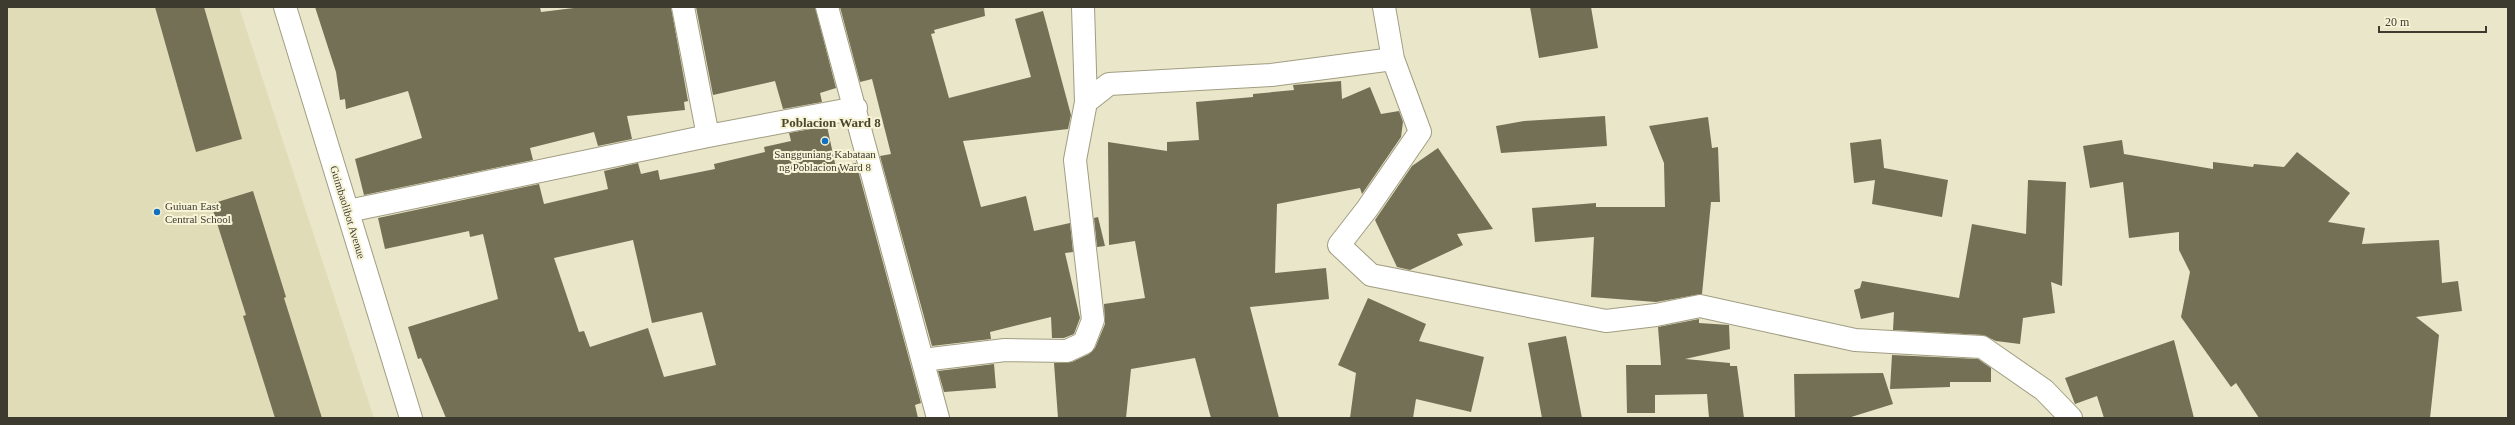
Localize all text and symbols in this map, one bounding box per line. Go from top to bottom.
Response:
scale bar [2379,8,2486,34]
text: 20 m [2385,15,2410,29]
district label: Poblacion Ward 8 [781,115,881,130]
marker: Sangguniang Kabataan ng Poblacion Ward 8 [820,136,830,146]
place label: Sangguniang Kabataan ng Poblacion Ward 8 [774,148,876,173]
street label: Guimbaolibot Avenue [328,164,368,260]
place label: Guiuan East Central School [165,200,231,225]
marker: Guiuan East Central School [152,207,162,217]

